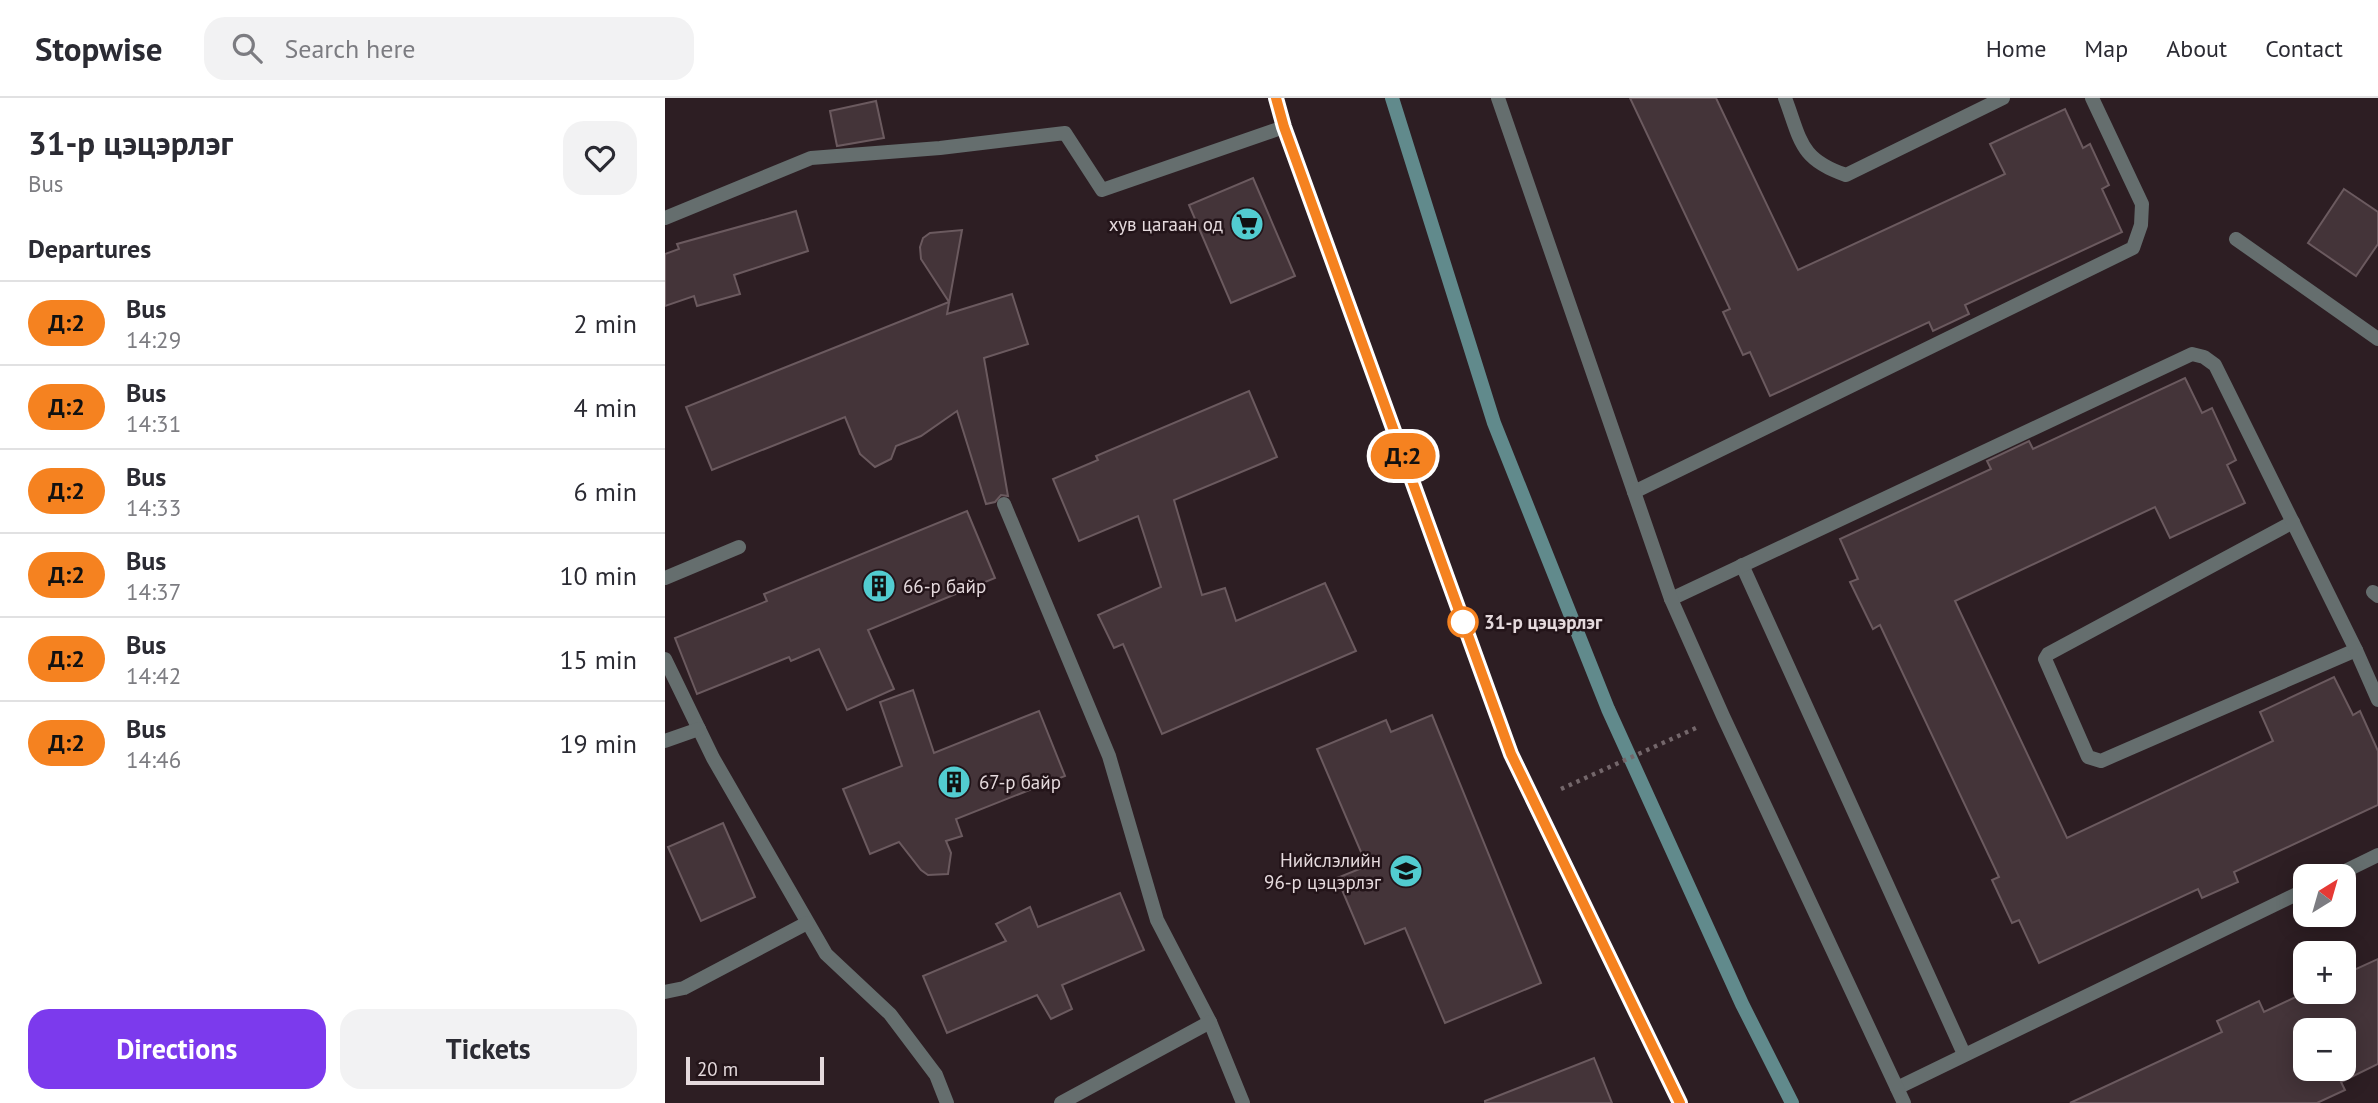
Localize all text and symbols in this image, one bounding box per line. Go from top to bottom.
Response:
search box [204,17,694,80]
text: Stopwise [35,27,162,70]
icon: search [228,29,266,67]
text: Search here [284,32,416,65]
text: Home [1986,33,2046,64]
text: Map [2084,33,2128,64]
text: About [2166,33,2227,64]
text: Contact [2265,33,2343,64]
text: 31-р цэцэрлэг [28,121,233,164]
button: heart [563,121,637,195]
text: Bus [28,169,64,198]
supermarket icon: хув цагаан од [1228,205,1266,243]
place label: хув цагаан од [1109,212,1223,236]
text: Departures [28,232,151,265]
text: Bus [126,292,166,325]
text: Д:2 [48,307,85,338]
text: 2 min [574,307,637,340]
text: 14:29 [126,325,181,354]
text: Bus [126,376,166,409]
text: Д:2 [48,391,85,422]
text: 4 min [574,391,637,424]
text: 14:31 [126,409,181,438]
line badge: Д:2 [1363,433,1443,479]
text: Д:2 [1385,440,1421,471]
text: Bus [126,460,166,493]
text: Д:2 [48,475,85,506]
text: 6 min [574,475,637,508]
text: 14:33 [126,493,181,522]
text: Bus [126,544,166,577]
text: Д:2 [48,559,85,590]
text: 10 min [559,559,637,592]
building icon: 66-р байр [860,567,898,605]
place label: 66-р байр [903,574,986,598]
text: 14:37 [126,577,181,606]
marker: 31-р цэцэрлэг [1448,607,1478,637]
place label: 31-р цэцэрлэг [1484,610,1603,634]
text: Bus [126,628,166,661]
text: Д:2 [48,643,85,674]
text: 15 min [559,643,637,676]
text: 14:42 [126,661,181,690]
text: Bus [126,712,166,745]
text: Д:2 [48,727,85,758]
text: 19 min [559,727,637,760]
text: 14:46 [126,745,181,774]
building icon: 67-р байр [935,763,973,801]
place label: 67-р байр [979,770,1061,794]
place label: Нийслэлийн 96-р цэцэрлэг [1264,848,1382,894]
school or university icon: Нийслэлийн 96-р цэцэрлэг [1387,852,1425,890]
north arrow [2293,864,2355,928]
map controls [2293,864,2356,1081]
button: + [2293,941,2356,1004]
button: Directions [28,1009,326,1089]
button: Tickets [340,1009,637,1089]
button: − [2293,1018,2356,1081]
scale bar [686,1054,824,1086]
text: 20 m [697,1057,738,1081]

